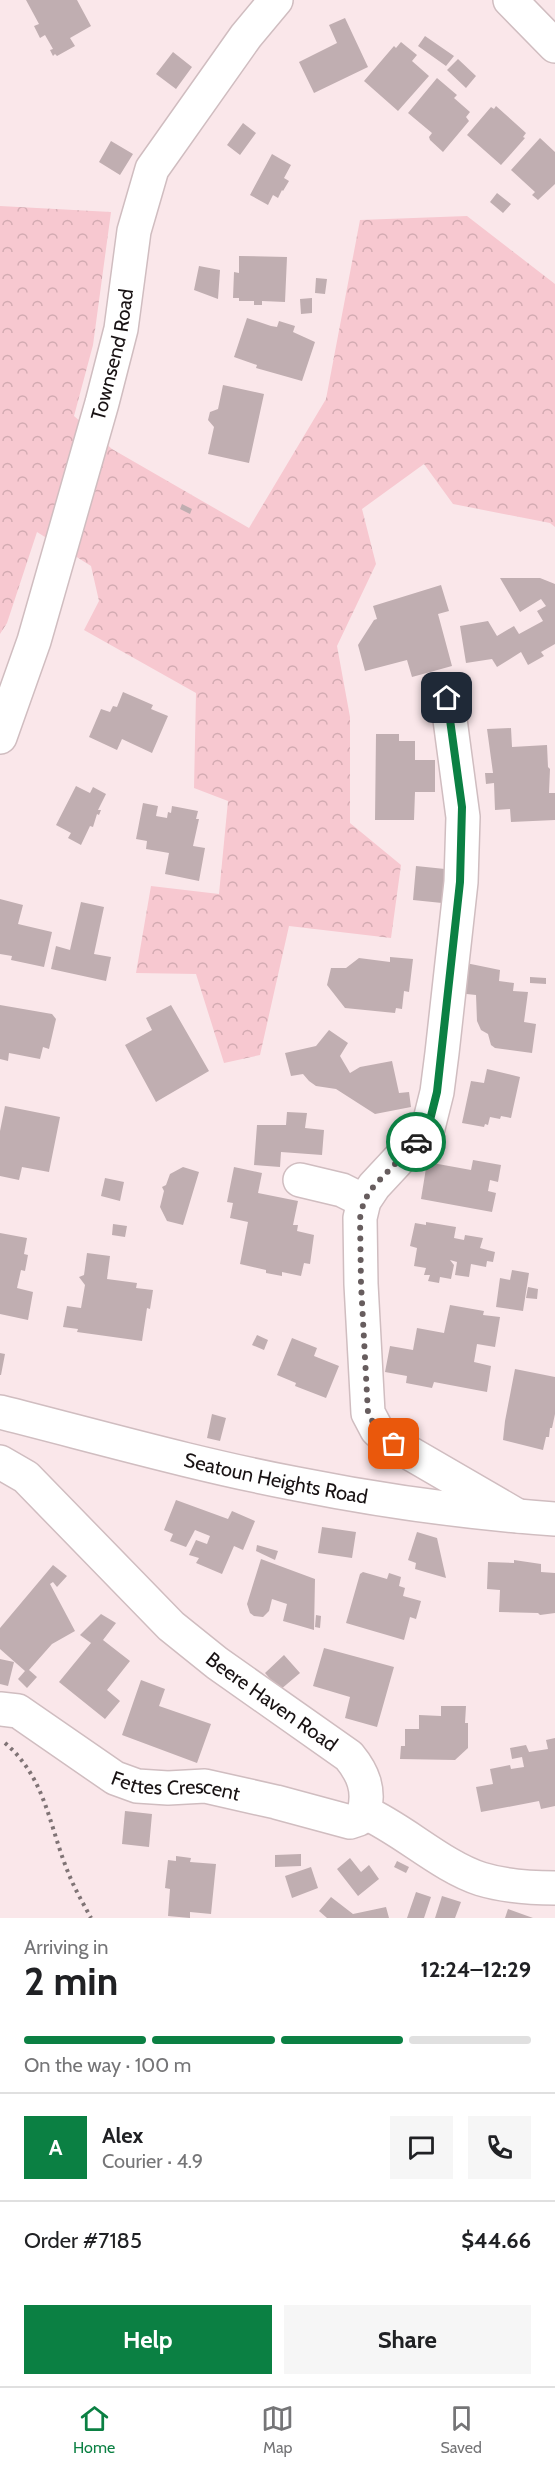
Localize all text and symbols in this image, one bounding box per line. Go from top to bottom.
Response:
street label: Townsend Road [86,287,138,423]
pin [421,672,472,723]
icon: home [430,681,463,714]
courier [386,1112,446,1172]
icon: car [400,1126,433,1159]
pin [368,1418,419,1469]
icon: bag [377,1427,410,1460]
street label: Seatoun Heights Road [182,1448,370,1509]
street label: Beere Haven Road [201,1647,342,1756]
street label: Fettes Crescent [108,1766,243,1806]
text: Arriving in [24,1935,108,1959]
text: 12:24–12:29 [421,1956,531,1983]
text: 2 min [24,1957,118,2005]
text: On the way · 100 m [24,2053,191,2077]
button: chat [390,2116,453,2179]
button: phone [468,2116,531,2179]
text: Alex [102,2122,143,2149]
text: A [49,2134,62,2161]
text: Courier · 4.9 [102,2149,203,2173]
text: Order #7185 [24,2227,142,2254]
text: $44.66 [461,2227,531,2254]
button: Help [24,2305,272,2374]
button: Share [284,2305,531,2374]
tab: Home [73,2402,115,2457]
tab: Map [261,2402,294,2457]
tab: Saved [440,2402,482,2457]

